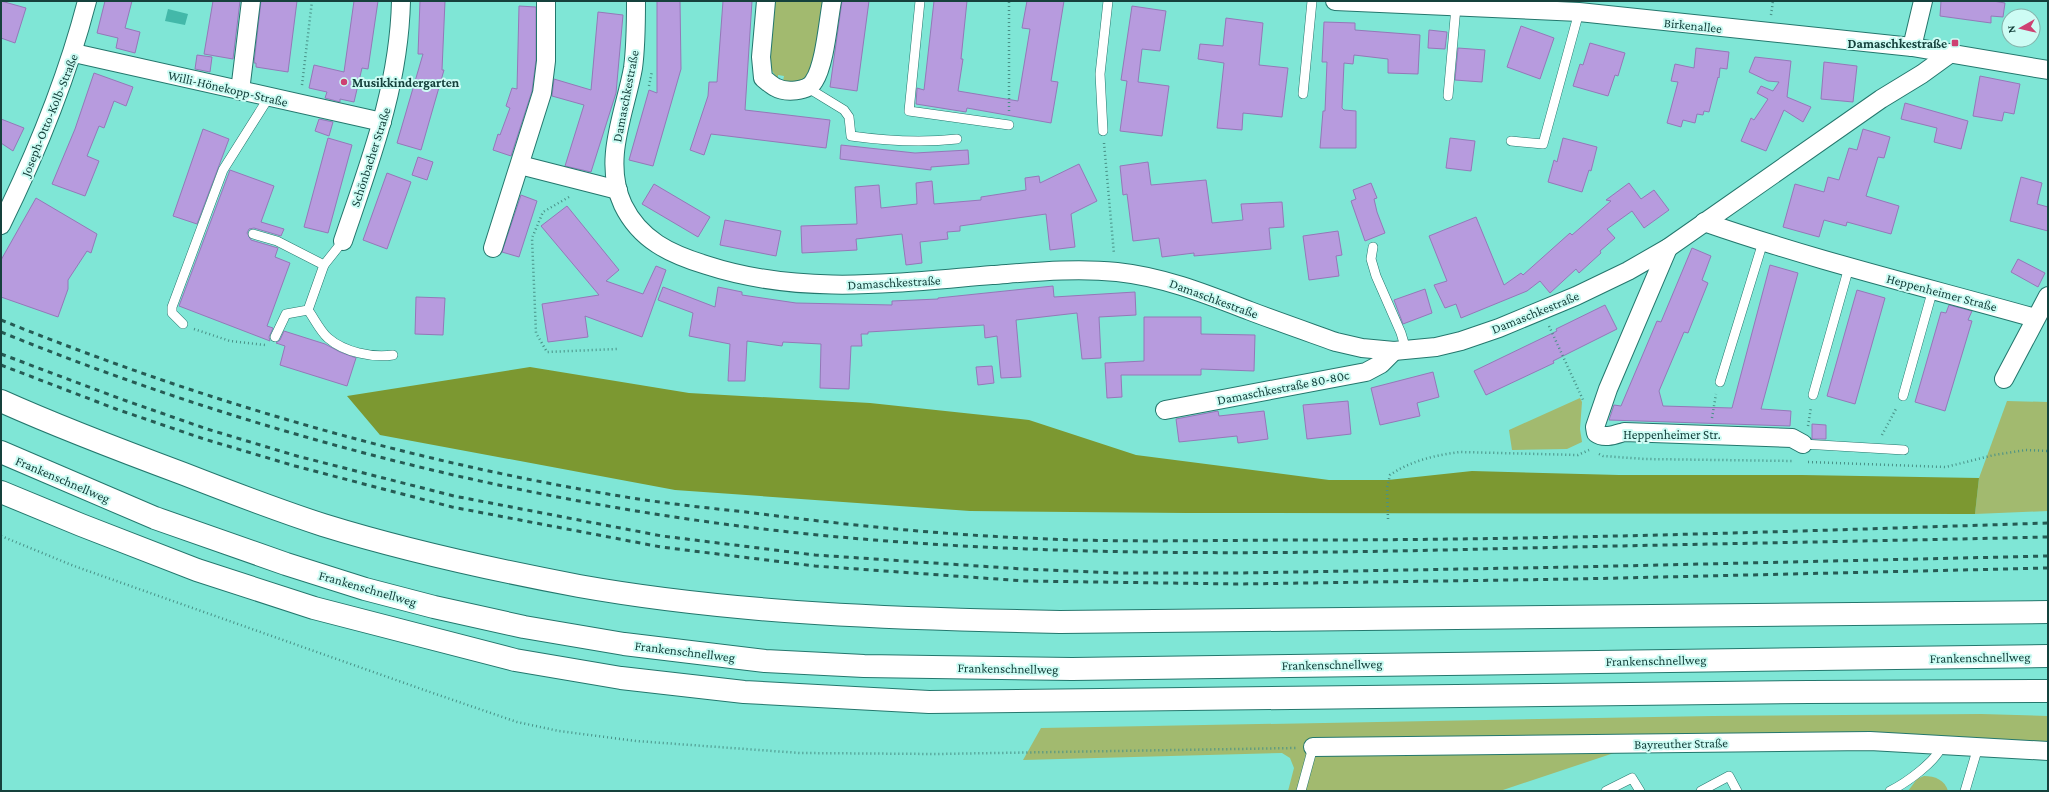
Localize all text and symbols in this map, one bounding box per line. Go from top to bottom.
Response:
north arrow [2001,8,2041,48]
street label: Birkenallee [1663,15,1723,36]
text: N [2005,24,2018,34]
place label: Damaschkestraße [1848,36,1947,51]
marker: Damaschkestraße [1950,38,1960,48]
street label: Damaschkestraße [609,49,642,143]
street label: Joseph-Otto-Kolb-Straße [18,51,81,180]
street label: Willi-Hönekopp-Straße [166,67,290,110]
place label: Musikkindergarten [352,75,460,90]
marker: Musikkindergarten [339,77,349,87]
street label: Schönbacher Straße [347,105,394,209]
street label: Heppenheimer Straße [1885,271,1999,315]
street label: Damaschkestraße [847,273,941,292]
street label: Damaschkestraße [1168,275,1260,322]
street label: Damaschkestraße [1489,288,1581,337]
street label: Damaschkestraße 80-80c [1216,367,1351,408]
street label: Heppenheimer Str. [1623,427,1721,442]
street label: Frankenschnellweg [13,453,113,506]
street label: Frankenschnellweg [317,567,419,610]
street label: Frankenschnellweg [634,638,737,665]
street label: Frankenschnellweg [1929,649,2031,666]
street label: Frankenschnellweg [1605,652,1707,669]
street label: Frankenschnellweg [1281,656,1383,673]
street label: Frankenschnellweg [957,660,1059,677]
street label: Bayreuther Straße [1634,735,1728,752]

